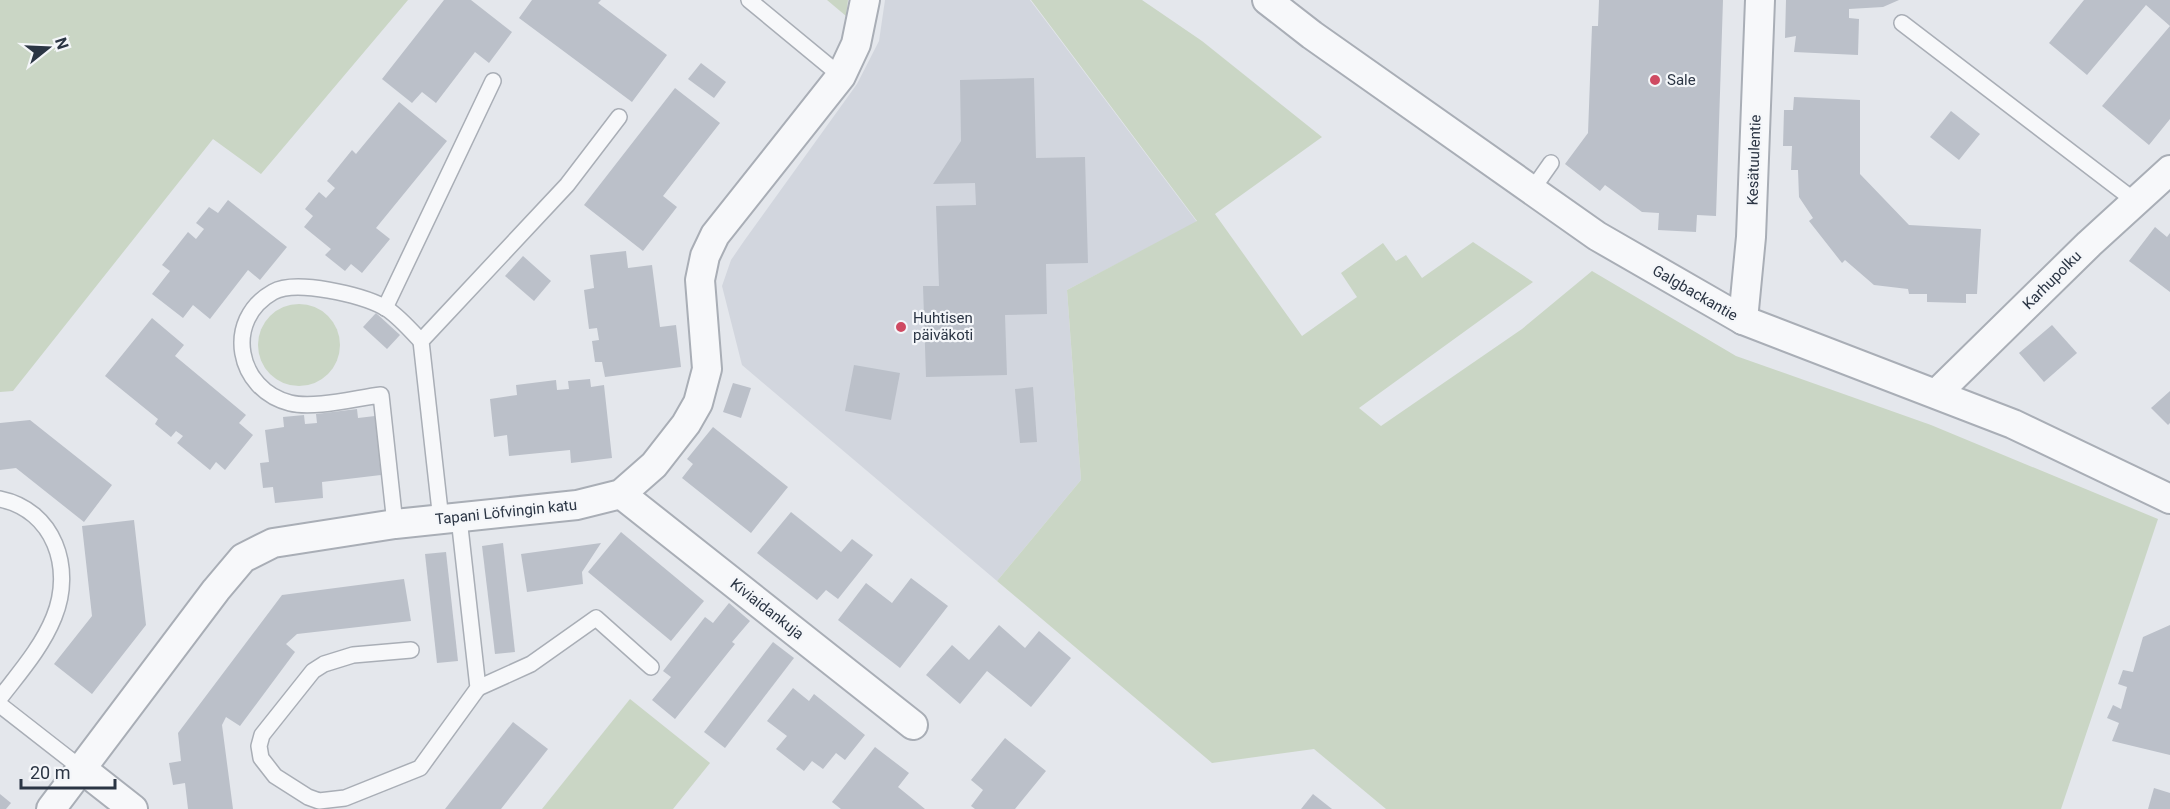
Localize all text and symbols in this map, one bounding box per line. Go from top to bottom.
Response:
north arrow [18,18,78,78]
text: N [51,35,73,52]
place label: Sale [1667,71,1696,89]
marker: Sale [1648,73,1662,87]
street label: Kesätuulentie [1743,114,1765,206]
street label: Karhupolku [2019,247,2085,313]
street label: Galgbackantie [1649,261,1741,325]
place label: Huhtisen päiväkoti [913,309,973,344]
marker: Huhtisen päiväkoti [894,320,908,334]
street label: Tapani Löfvingin katu [434,496,578,528]
street label: Kiviaidankuja [727,575,807,643]
scale bar [21,752,116,790]
text: 20 m [30,762,70,783]

